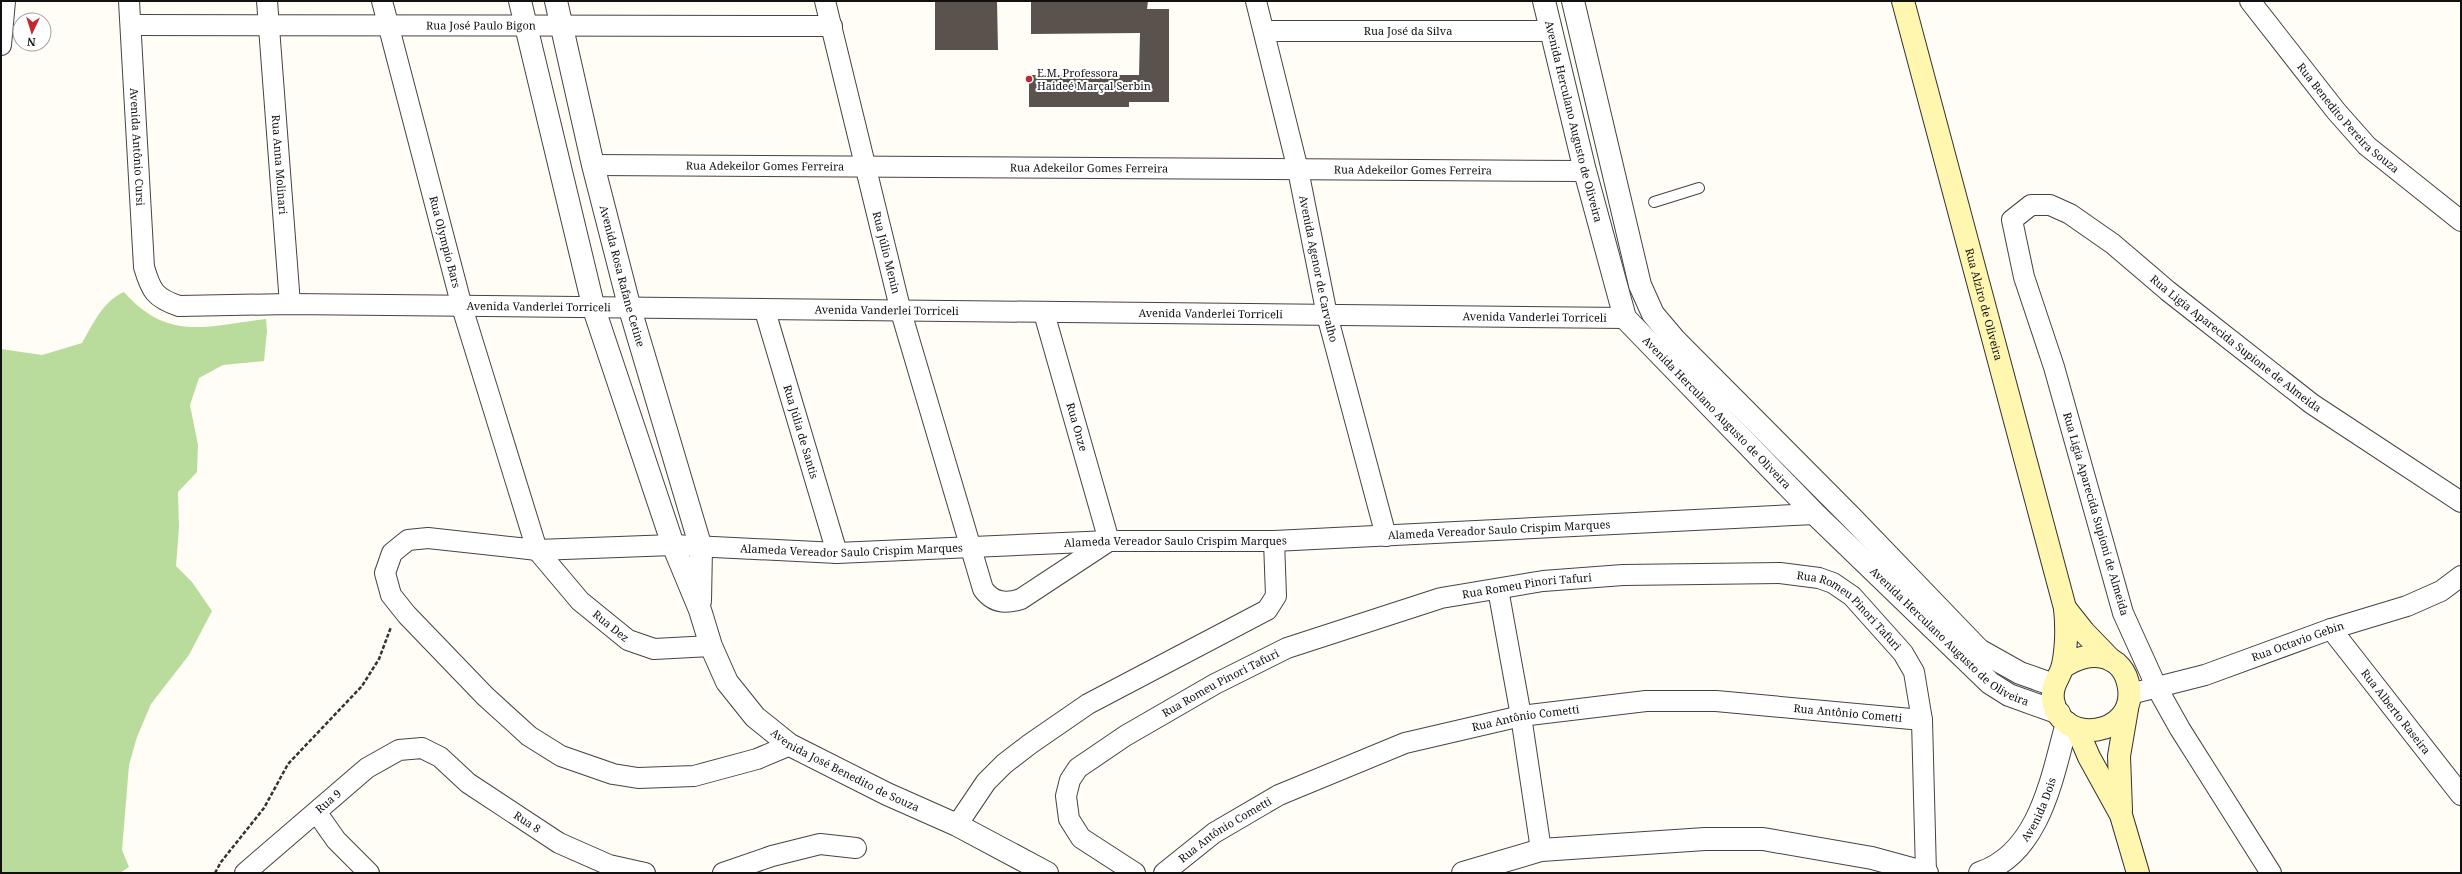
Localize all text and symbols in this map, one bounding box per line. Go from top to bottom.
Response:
north arrow [12,12,52,52]
street label: Rua José Paulo Bigon [426,17,536,33]
street label: Avenida Herculano Augusto de Oliveira [1542,19,1607,224]
street label: Rua José da Silva [1364,23,1452,38]
text: N [26,35,36,50]
street label: Rua Benedito Pereira Souza [2294,59,2403,176]
place label: E.M. Professora Haideé Marçal Serbin [1037,65,1151,93]
marker: E.M. Professora Haideé Marçal Serbin [1024,74,1034,84]
street label: Avenida Antônio Cursi [127,87,149,207]
street label: Rua Anna Molinari [269,114,291,215]
street label: Rua Adekeilor Gomes Ferreira [686,158,844,174]
street label: Rua Adekeilor Gomes Ferreira [1010,160,1168,175]
street label: Rua Adekeilor Gomes Ferreira [1334,161,1492,177]
street label: Rua Olympio Bars [426,194,465,289]
street label: Avenida Agenor de Carvalho [1296,194,1342,344]
street label: Avenida Rosa Rafane Cetine [597,204,649,349]
street label: Rua Júlio Menin [870,210,904,295]
street label: Rua Alziro de Oliveira [1962,246,2007,362]
street label: Rua Ligia Aparecida Supione de Almeida [2147,271,2324,415]
street label: Avenida Vanderlei Torriceli [467,298,611,314]
street label: Avenida Vanderlei Torriceli [815,302,959,318]
street label: Avenida Vanderlei Torriceli [1139,305,1283,321]
street label: Avenida Vanderlei Torriceli [1463,308,1607,325]
street label: Avenida Herculano Augusto de Oliveira [1640,333,1795,492]
street label: Rua Júlia de Santis [780,383,823,481]
street label: Rua Onze [1063,401,1092,453]
street label: Rua Ligia Aparecida Supioni de Almeida [2060,410,2133,617]
street label: Alameda Vereador Saulo Crispim Marques [1387,516,1611,542]
street label: Alameda Vereador Saulo Crispim Marques [1064,532,1287,550]
street label: Alameda Vereador Saulo Crispim Marques [740,539,963,560]
street label: Avenida Herculano Augusto de Oliveira [1867,563,2031,709]
street label: Rua Romeu Pinori Tafuri [1796,567,1905,653]
street label: Rua Romeu Pinori Tafuri [1461,569,1593,601]
street label: Rua Dez [590,606,632,645]
street label: Rua Octavio Gebin [2249,618,2346,664]
street label: Rua Romeu Pinori Tafuri [1159,645,1282,720]
street label: Rua Alberto Raseira [2358,666,2434,757]
street label: Rua Antônio Cometti [1793,700,1903,725]
street label: Rua Antônio Cometti [1470,701,1581,734]
street label: Avenida José Benedito de Souza [768,725,922,814]
street label: Avenida Dois [2017,775,2059,844]
street label: Rua 9 [312,786,344,816]
street label: Rua Antônio Cometti [1175,793,1274,866]
street label: Rua 8 [511,807,544,836]

